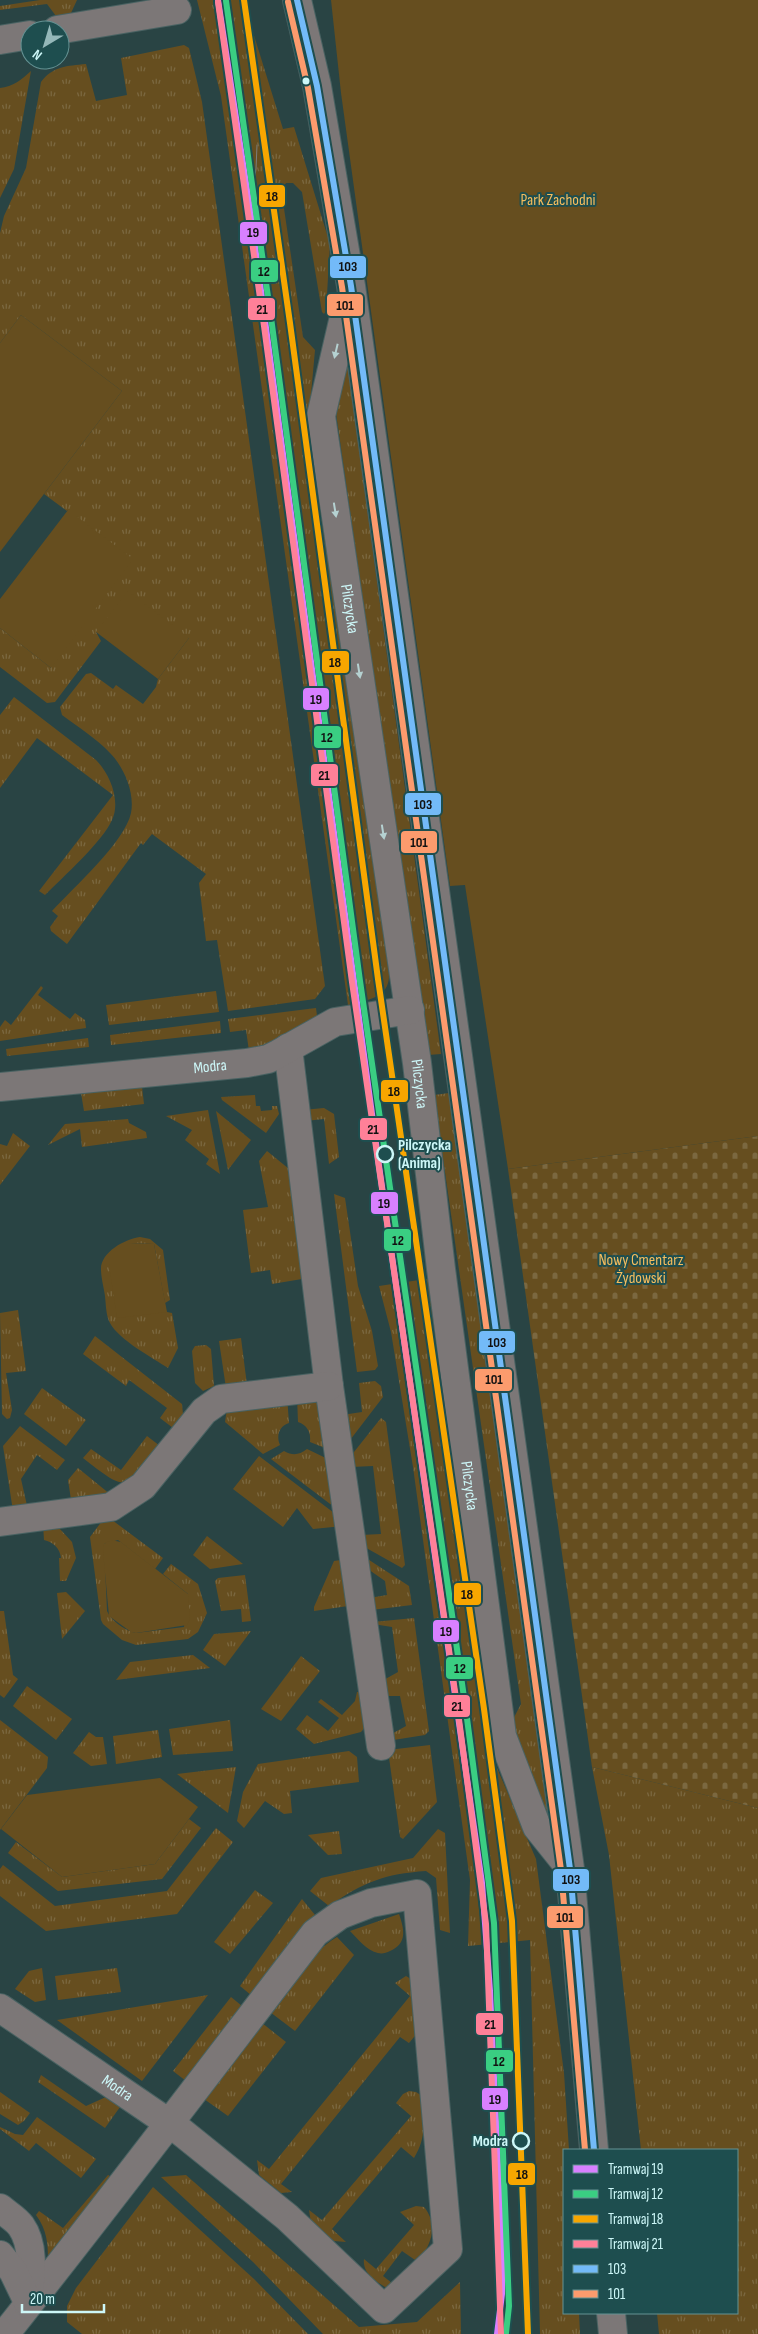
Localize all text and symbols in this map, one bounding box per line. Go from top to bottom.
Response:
north arrow [20,20,70,70]
text: N [29,46,45,64]
unlabelled marker [301,76,311,86]
line badge: 18 [258,184,286,208]
text: 18 [266,188,278,205]
park label: Park Zachodni [521,191,595,210]
line badge: 19 [239,221,268,245]
text: 19 [247,224,259,241]
line badge: 103 [329,255,367,279]
text: 103 [339,258,357,275]
line badge: 12 [250,259,279,283]
text: 12 [258,263,270,280]
line badge: 101 [326,293,364,317]
line badge: 21 [247,297,276,321]
text: 101 [336,297,354,314]
text: 21 [256,301,268,318]
one-way arrow [332,343,340,358]
one-way arrow [332,503,340,519]
street label: Pilczycka [337,583,363,635]
line badge: 18 [321,650,350,674]
text: 18 [329,654,341,671]
one-way arrow [356,663,364,679]
line badge: 19 [302,687,330,711]
text: 19 [310,691,322,708]
line badge: 12 [313,725,342,749]
text: 12 [321,729,333,746]
line badge: 21 [310,763,339,787]
text: 21 [318,767,330,784]
line badge: 103 [404,792,442,816]
text: 103 [414,796,432,813]
one-way arrow [380,824,388,840]
line badge: 101 [400,830,438,854]
text: 101 [410,834,428,851]
street label: Modra [192,1056,228,1078]
street label: Pilczycka [407,1058,432,1110]
line badge: 18 [380,1079,409,1103]
text: 18 [388,1083,400,1100]
line badge: 21 [359,1117,388,1141]
text: 21 [367,1121,379,1138]
place label: Pilczycka (Anima) [398,1136,451,1173]
marker: Pilczycka (Anima) [376,1145,394,1163]
line badge: 19 [370,1191,399,1215]
text: 19 [378,1195,390,1212]
line badge: 12 [383,1228,412,1252]
text: 12 [392,1232,404,1249]
park label: Nowy Cmentarz Żydowski [598,1251,684,1288]
line badge: 103 [478,1330,516,1354]
text: 103 [488,1334,506,1351]
line badge: 101 [474,1368,513,1392]
text: 101 [485,1371,503,1388]
street label: Pilczycka [457,1460,482,1512]
line badge: 18 [453,1582,482,1606]
text: 18 [461,1586,473,1603]
line badge: 19 [432,1619,460,1643]
text: 19 [440,1623,452,1640]
line badge: 12 [445,1656,474,1680]
text: 12 [454,1660,466,1677]
line badge: 21 [443,1694,471,1718]
text: 21 [451,1698,463,1715]
line badge: 103 [552,1868,590,1892]
text: 103 [562,1871,580,1888]
line badge: 101 [546,1905,584,1929]
text: 101 [556,1909,574,1926]
line badge: 21 [475,2012,504,2036]
text: 21 [484,2016,496,2033]
line badge: 12 [485,2049,514,2073]
text: 12 [493,2053,505,2070]
street label: Modra [98,2071,136,2105]
line badge: 19 [481,2087,509,2111]
text: 19 [489,2091,501,2108]
place label: Modra [473,2132,508,2151]
marker: Modra [512,2132,530,2150]
legend [563,2149,738,2314]
text: Tramwaj 19 [608,2160,663,2179]
line badge: 18 [507,2162,536,2186]
text: 18 [516,2166,528,2183]
text: Tramwaj 12 [608,2185,663,2204]
text: Tramwaj 18 [608,2210,663,2229]
text: Tramwaj 21 [608,2235,664,2254]
text: 103 [608,2260,626,2279]
scale bar [22,2282,105,2314]
text: 101 [608,2285,626,2304]
text: 20 m [30,2290,55,2309]

